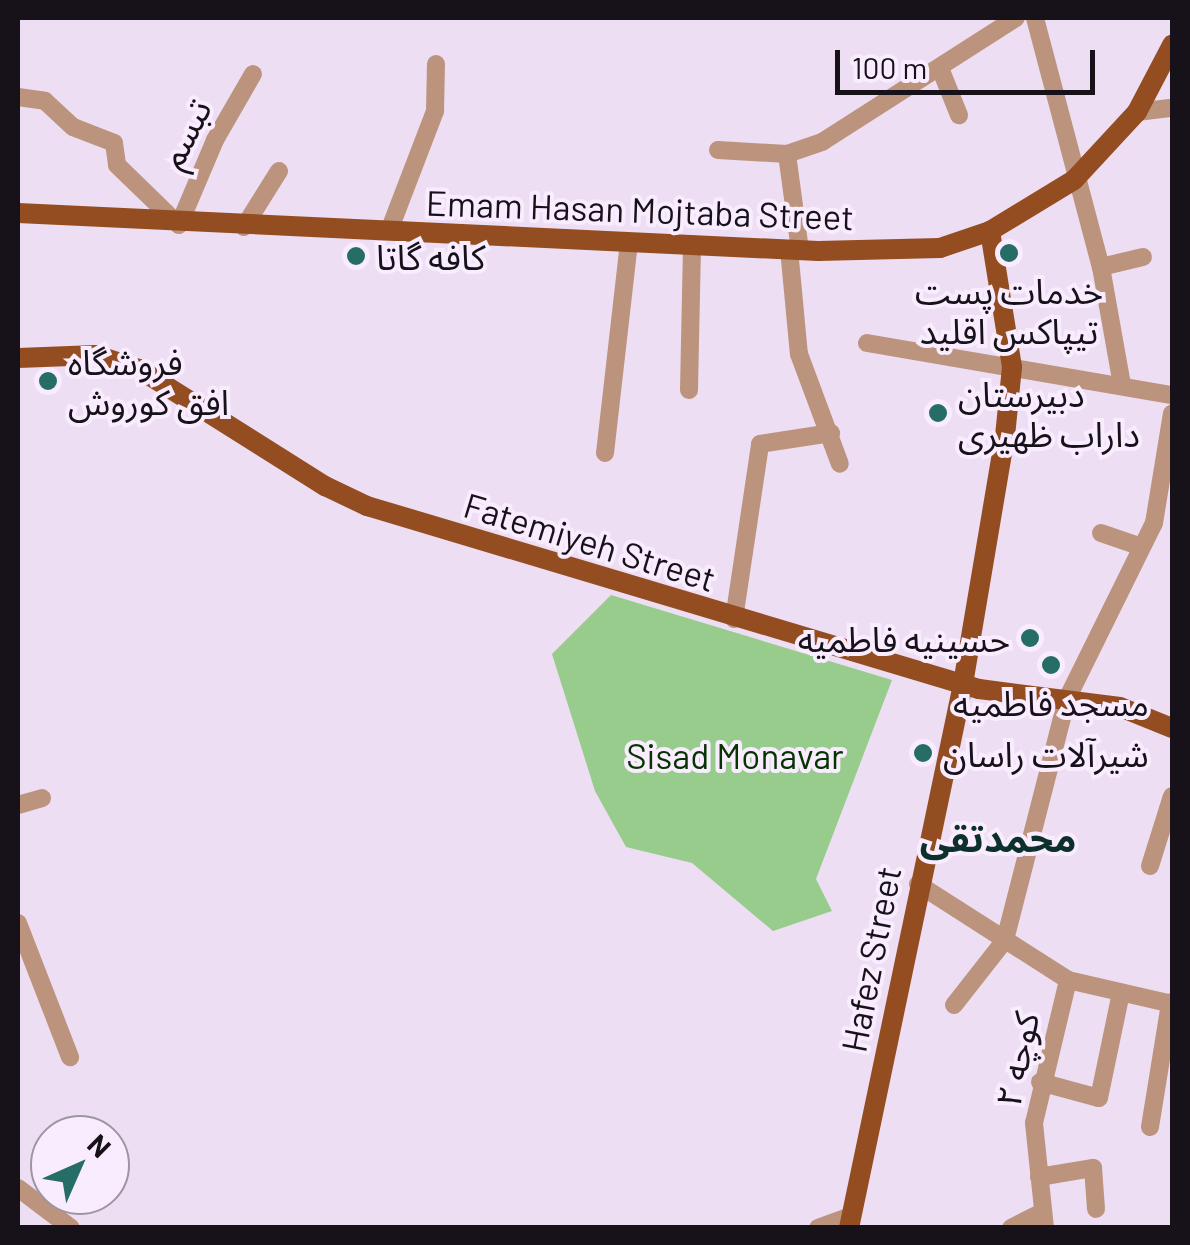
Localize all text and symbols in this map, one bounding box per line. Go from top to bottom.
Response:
scale bar [840,30,1100,92]
text: 100 m [852,49,927,85]
street label: تبسم [149,91,219,175]
street label: Emam Hasan Mojtaba Street [425,181,855,237]
place label: کافه گاتا [376,235,486,277]
marker: خدمات پست تیپاکس اقلید [998,242,1020,264]
marker: کافه گاتا [345,245,367,267]
place label: خدمات پست تیپاکس اقلید [915,269,1103,351]
place label: فروشگاه افق کوروش [68,340,229,422]
marker: فروشگاه افق کوروش [37,370,59,392]
place label: دبیرستان داراب ظهیری [958,372,1140,454]
marker: دبیرستان داراب ظهیری [927,402,949,424]
street label: Fatemiyeh Street [459,483,721,599]
place label: حسینیه فاطمیه [798,617,1010,659]
marker: حسینیه فاطمیه [1019,627,1041,649]
marker: مسجد فاطمیه [1040,654,1062,676]
place label: مسجد فاطمیه [953,681,1149,723]
place label: شیرآلات راسان [943,732,1149,774]
park label: Sisad Monavar [626,734,844,776]
marker: شیرآلات راسان [912,742,934,764]
district label: محمدتقی [920,815,1076,861]
street label: Hafez Street [831,863,909,1055]
street label: کوچه ۲ [986,1008,1046,1110]
north arrow [30,1115,130,1215]
text: N [81,1127,118,1164]

